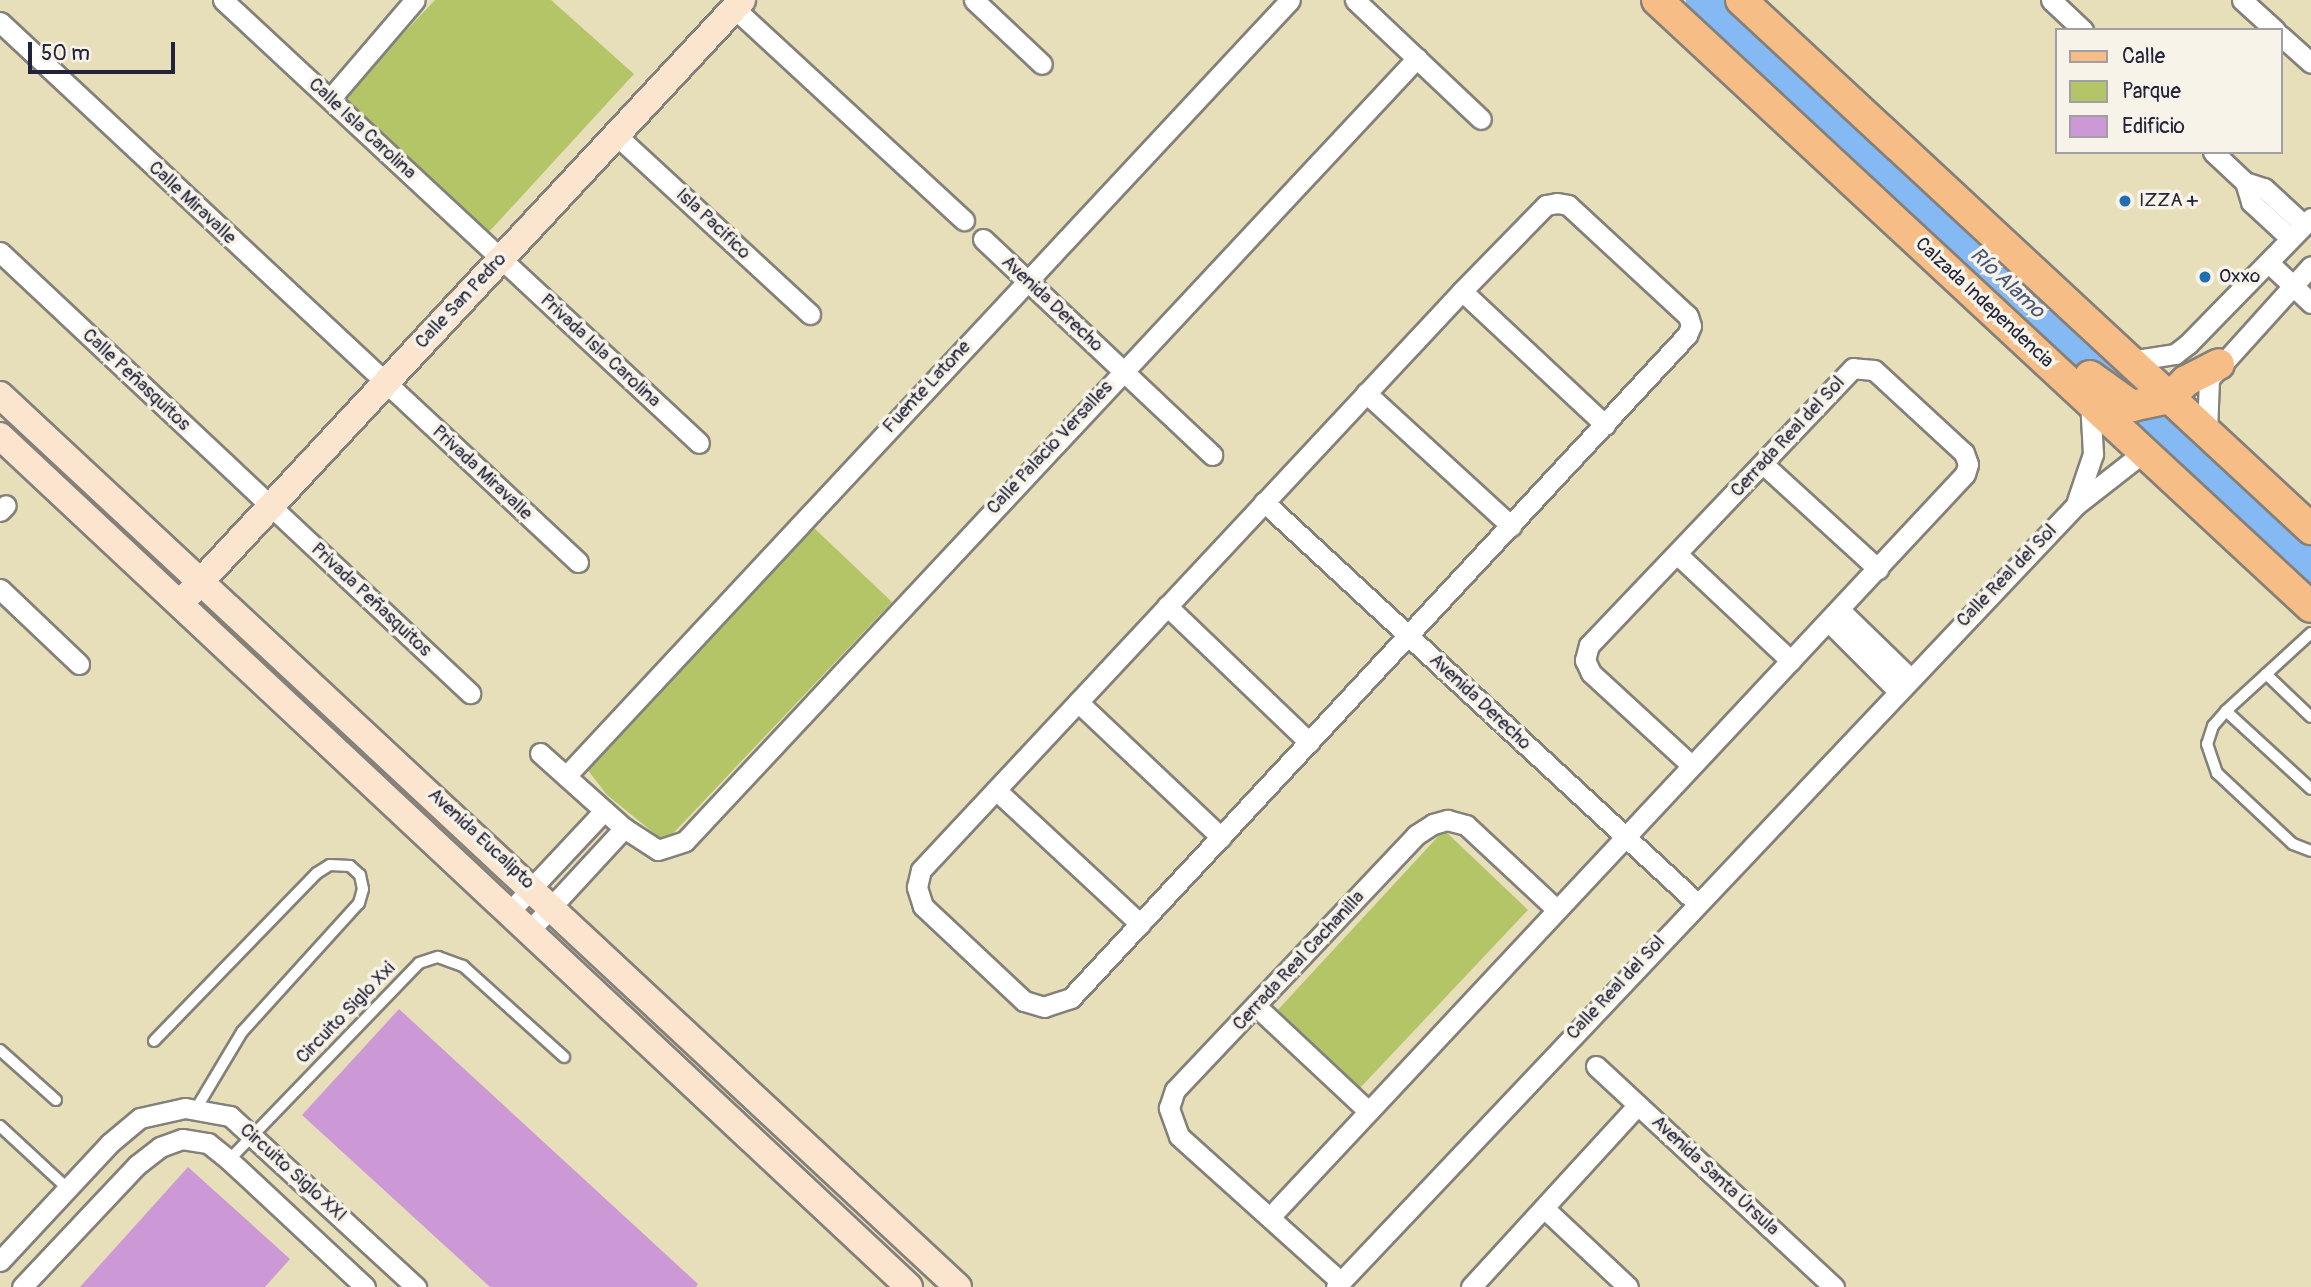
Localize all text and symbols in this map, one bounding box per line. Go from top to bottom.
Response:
scale bar [32,28,178,72]
legend [2056,28,2283,154]
text: 50 m [41,40,90,67]
text: Calle [2122,43,2165,70]
street label: Calle Isla Carolina [303,73,421,185]
text: Parque [2122,78,2181,105]
text: Edificio [2122,113,2185,140]
street label: Calle Miravalle [143,157,241,249]
street label: Isla Pacifico [671,184,755,264]
place label: IZZA + [2139,190,2198,212]
marker: IZZA + [2117,193,2133,209]
street label: Calzada Independencia [1910,233,2058,373]
water label: Río Alamo [1965,242,2049,324]
street label: Calle San Pedro [411,248,511,354]
street label: Avenida Derecho [996,251,1108,357]
place label: Oxxo [2219,266,2260,288]
marker: Oxxo [2197,269,2213,285]
street label: Privada Isla Carolina [535,289,665,413]
street label: Calle Peñasquitos [77,324,195,436]
street label: Fuente Latone [878,336,976,438]
street label: Cerrada Real del Sol [1726,372,1850,502]
street label: Calle Palacio Versalles [982,377,1118,519]
street label: Privada Miravalle [427,421,537,525]
street label: Calle Real del Sol [1952,520,2062,632]
street label: Privada Peñasquitos [306,538,436,662]
street label: Avenida Derecho [1424,649,1536,755]
street label: Avenida Eucalipto [423,784,539,894]
street label: Cerrada Real Cachanilla [1228,886,1370,1036]
street label: Calle Real del Sol [1562,931,1670,1045]
street label: Circuito Siglo Xxi [292,957,400,1069]
street label: Avenida Santa Úrsula [1646,1111,1784,1241]
street label: Circuito Siglo XXI [235,1119,351,1227]

